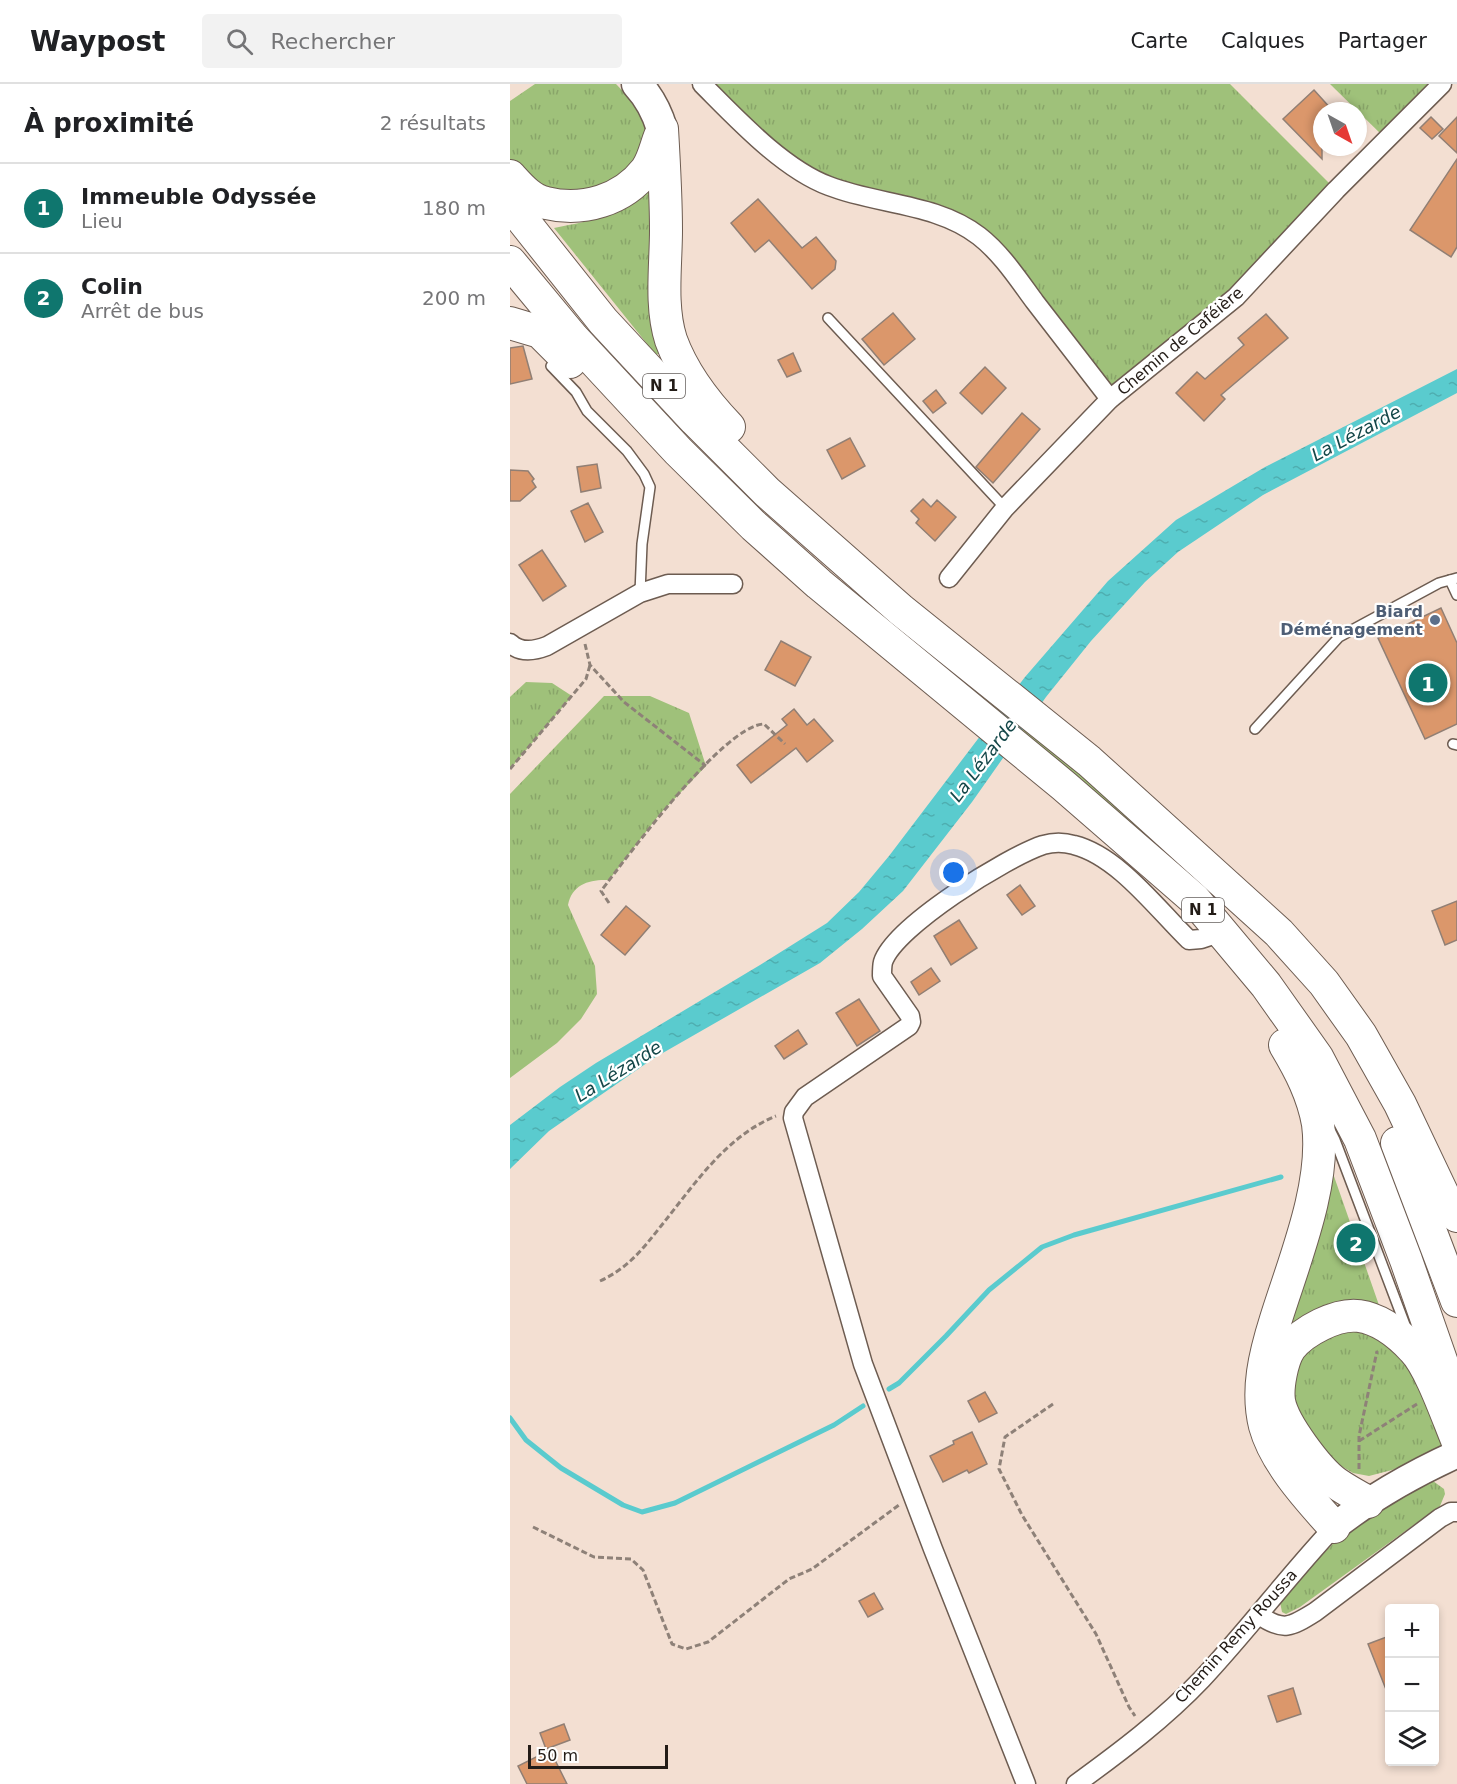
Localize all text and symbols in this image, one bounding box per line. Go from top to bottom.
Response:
search box [202,14,622,68]
text: Waypost [30,25,166,58]
icon: search [223,25,256,58]
text: Rechercher [271,29,395,54]
text: Carte [1131,29,1188,53]
text: Calques [1221,29,1305,53]
text: Partager [1338,29,1427,53]
north arrow [1313,102,1367,156]
text: À proximité [24,108,194,138]
text: 2 résultats [380,111,486,135]
text: Immeuble Odyssée [81,184,316,209]
text: 1 [37,196,50,220]
text: 180 m [422,196,486,220]
text: Lieu [81,209,123,233]
text: Colin [81,274,143,299]
street label: Chemin de Caféière [1113,283,1247,399]
text: 2 [37,286,50,310]
text: 200 m [422,286,486,310]
text: Arrêt de bus [81,299,204,323]
road number: N 1 [643,374,685,398]
water label: La Lézarde [1308,401,1404,465]
place label: Biard Déménagement [1280,602,1423,639]
marker: Biard Déménagement [1428,613,1442,627]
pin: 1 [1408,660,1448,706]
water label: La Lézarde [945,714,1021,806]
your location [939,858,968,887]
road number: N 1 [1182,898,1224,922]
water label: La Lézarde [571,1036,665,1106]
pin: 2 [1336,1220,1376,1266]
street label: Chemin Remy Roussa [1171,1565,1301,1707]
map controls [1385,1604,1439,1766]
button: + [1385,1604,1439,1658]
button: − [1385,1658,1439,1712]
button: layers [1385,1712,1439,1766]
scale bar [528,1742,668,1770]
text: 50 m [537,1746,578,1765]

